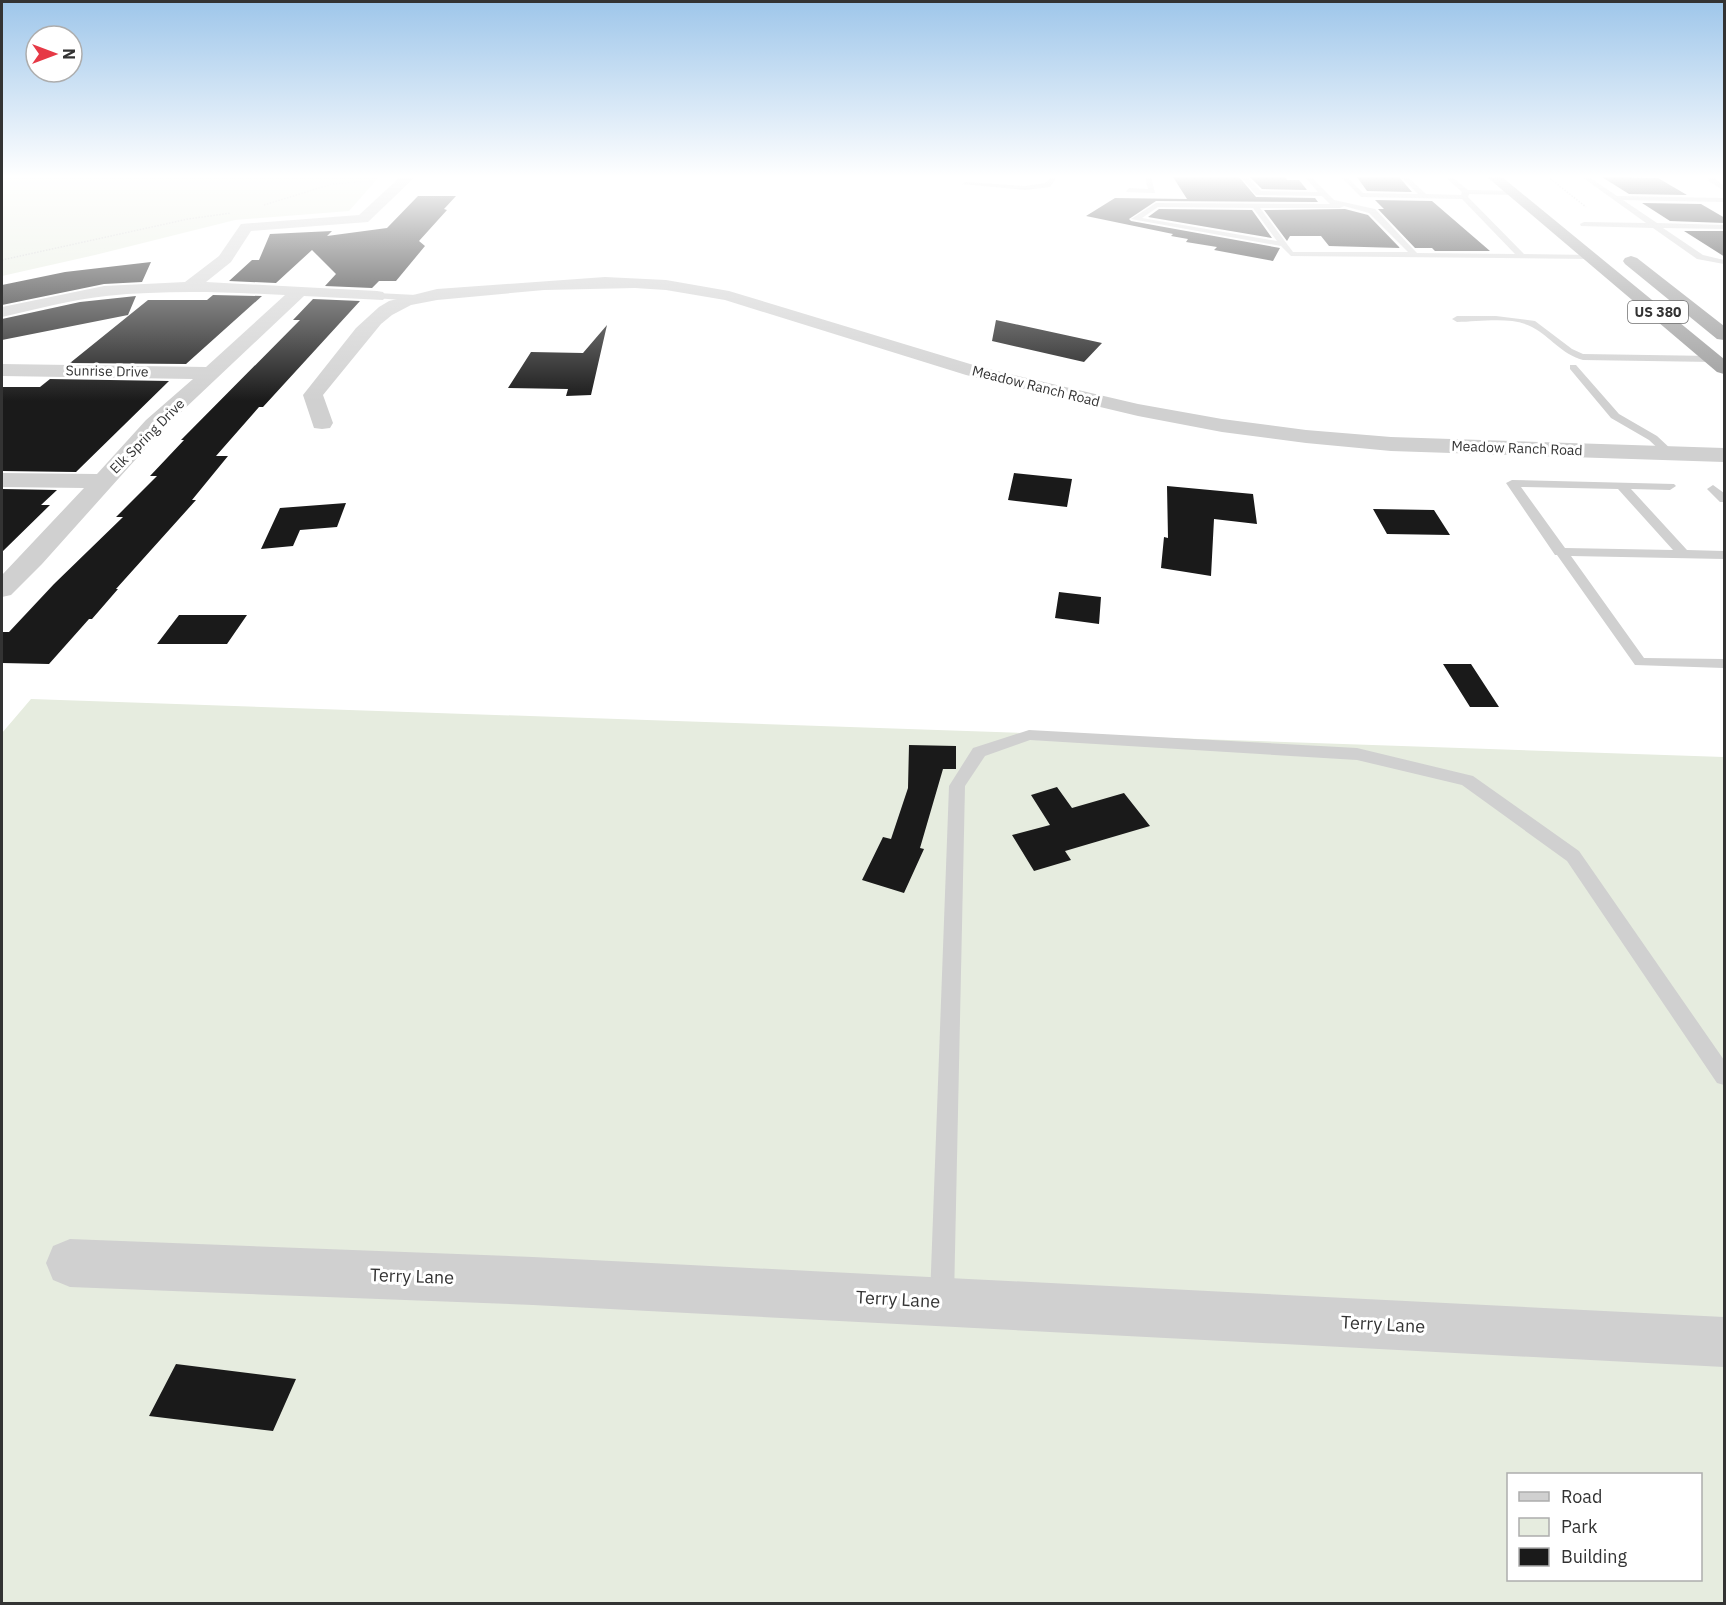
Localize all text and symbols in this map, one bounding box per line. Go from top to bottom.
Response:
north arrow [24,24,84,84]
text: N [59,48,79,60]
road number: US 380 [1628,301,1688,323]
street label: Sunrise Drive [65,361,149,381]
street label: Meadow Ranch Road [970,361,1102,411]
street label: Elk Spring Drive [106,395,188,477]
street label: Meadow Ranch Road [1451,437,1583,459]
street label: Terry Lane [369,1263,455,1289]
street label: Terry Lane [855,1285,941,1313]
street label: Terry Lane [1340,1310,1426,1338]
legend [1507,1473,1702,1581]
text: Road [1561,1485,1602,1508]
text: Park [1561,1515,1598,1538]
text: Building [1561,1545,1628,1568]

